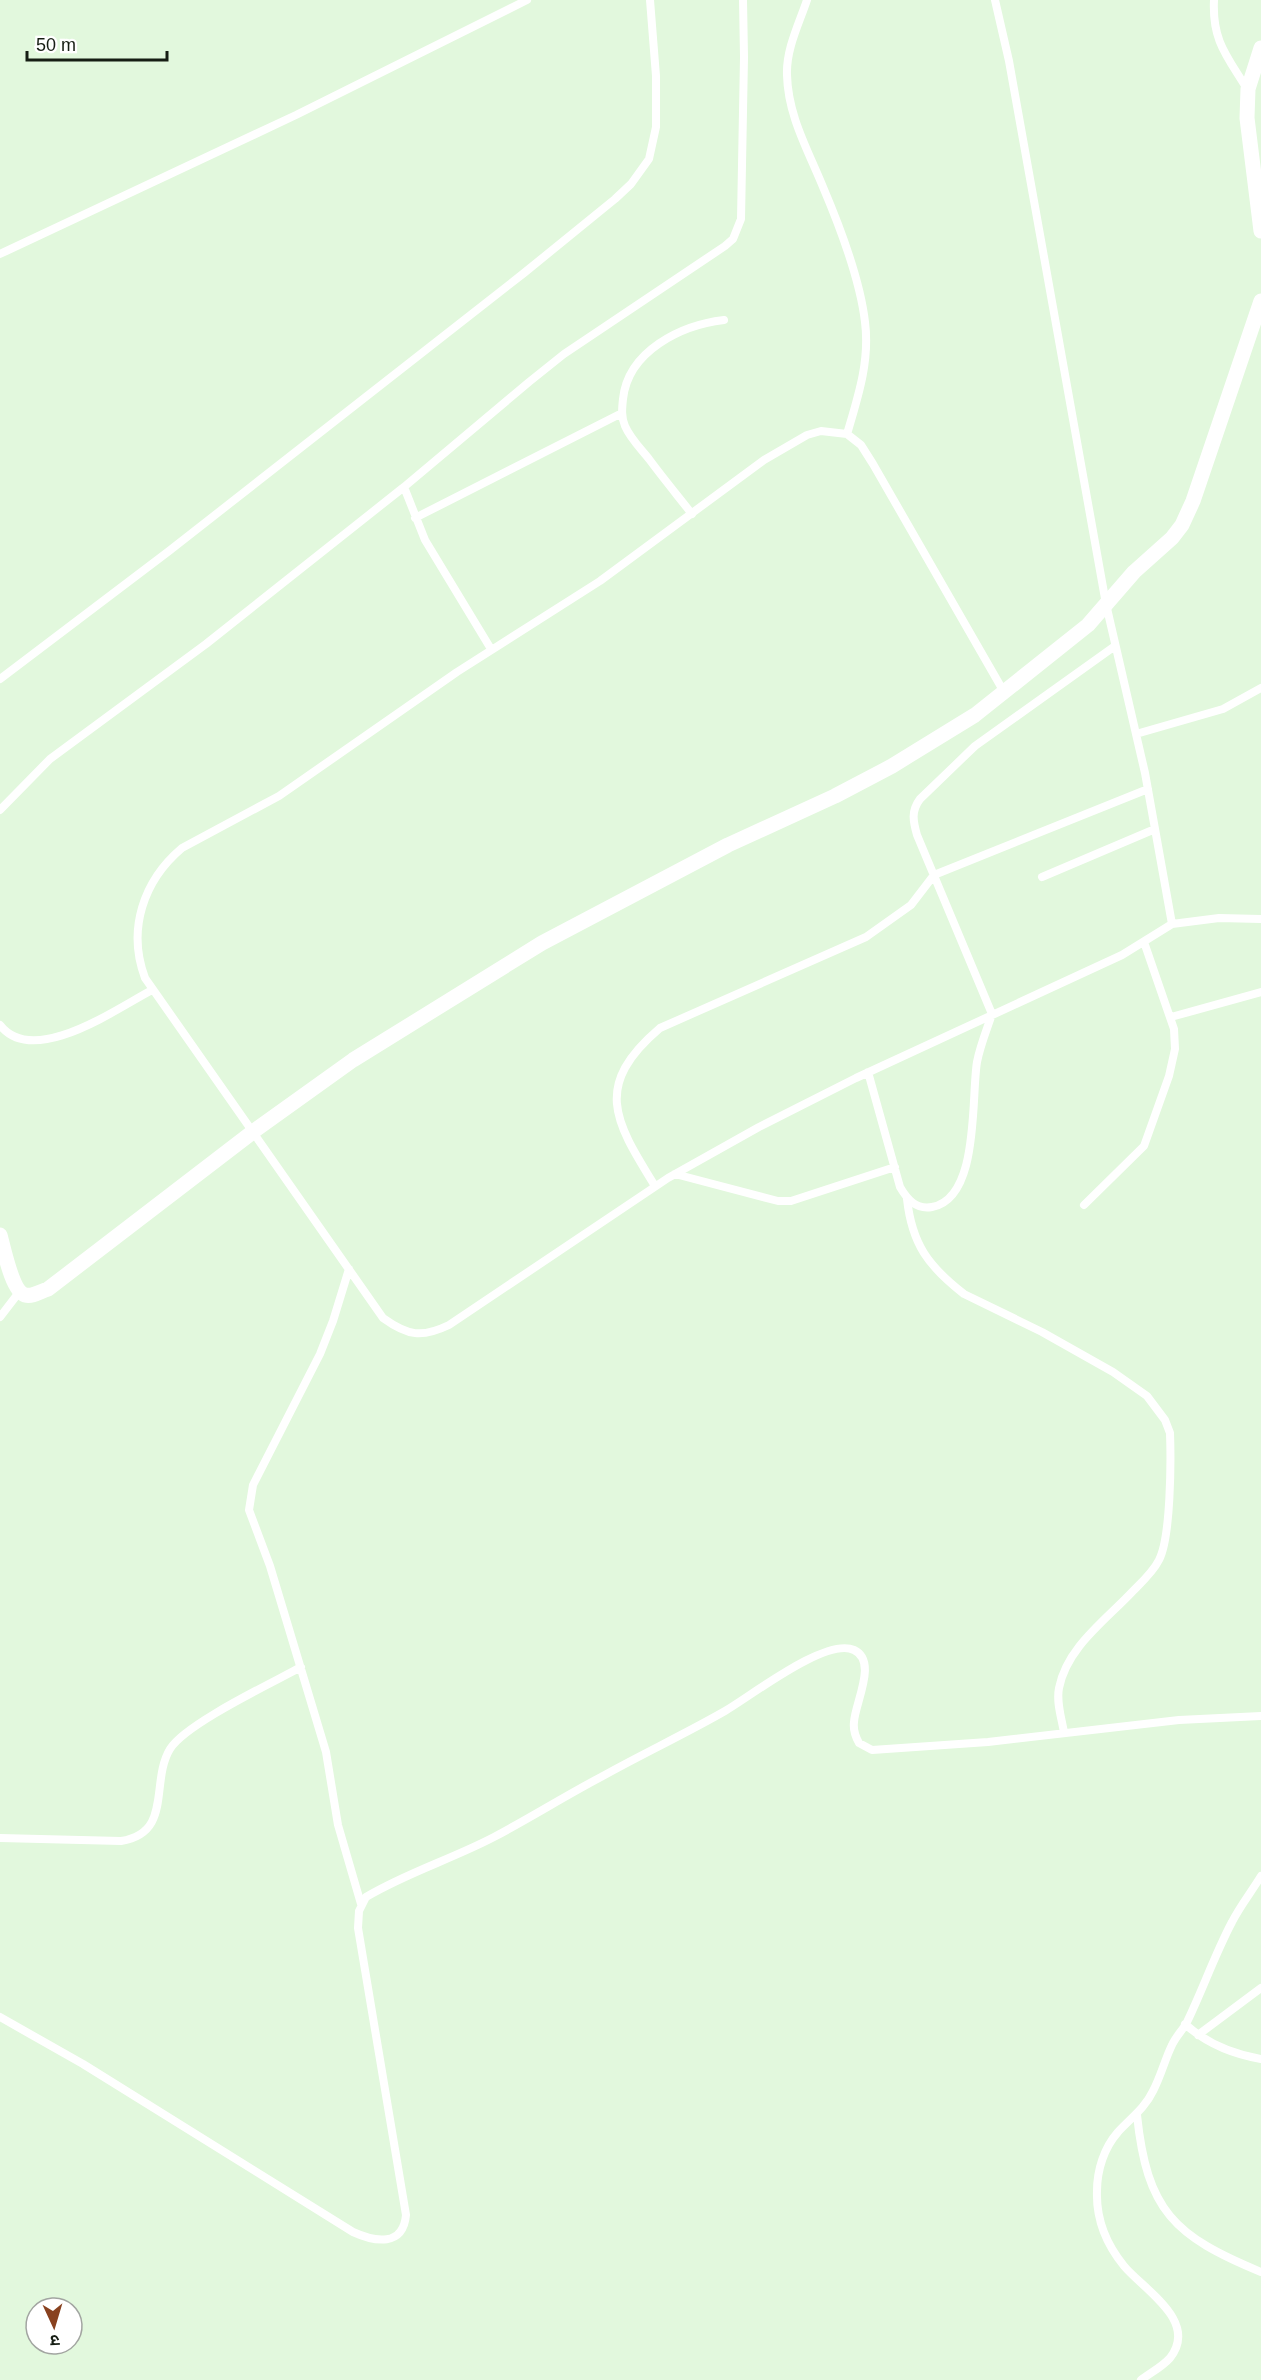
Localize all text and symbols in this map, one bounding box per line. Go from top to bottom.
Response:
scale bar [27,24,166,62]
text: 50 m [36,35,76,55]
north arrow [24,2296,84,2356]
text: उ [49,2332,60,2349]

